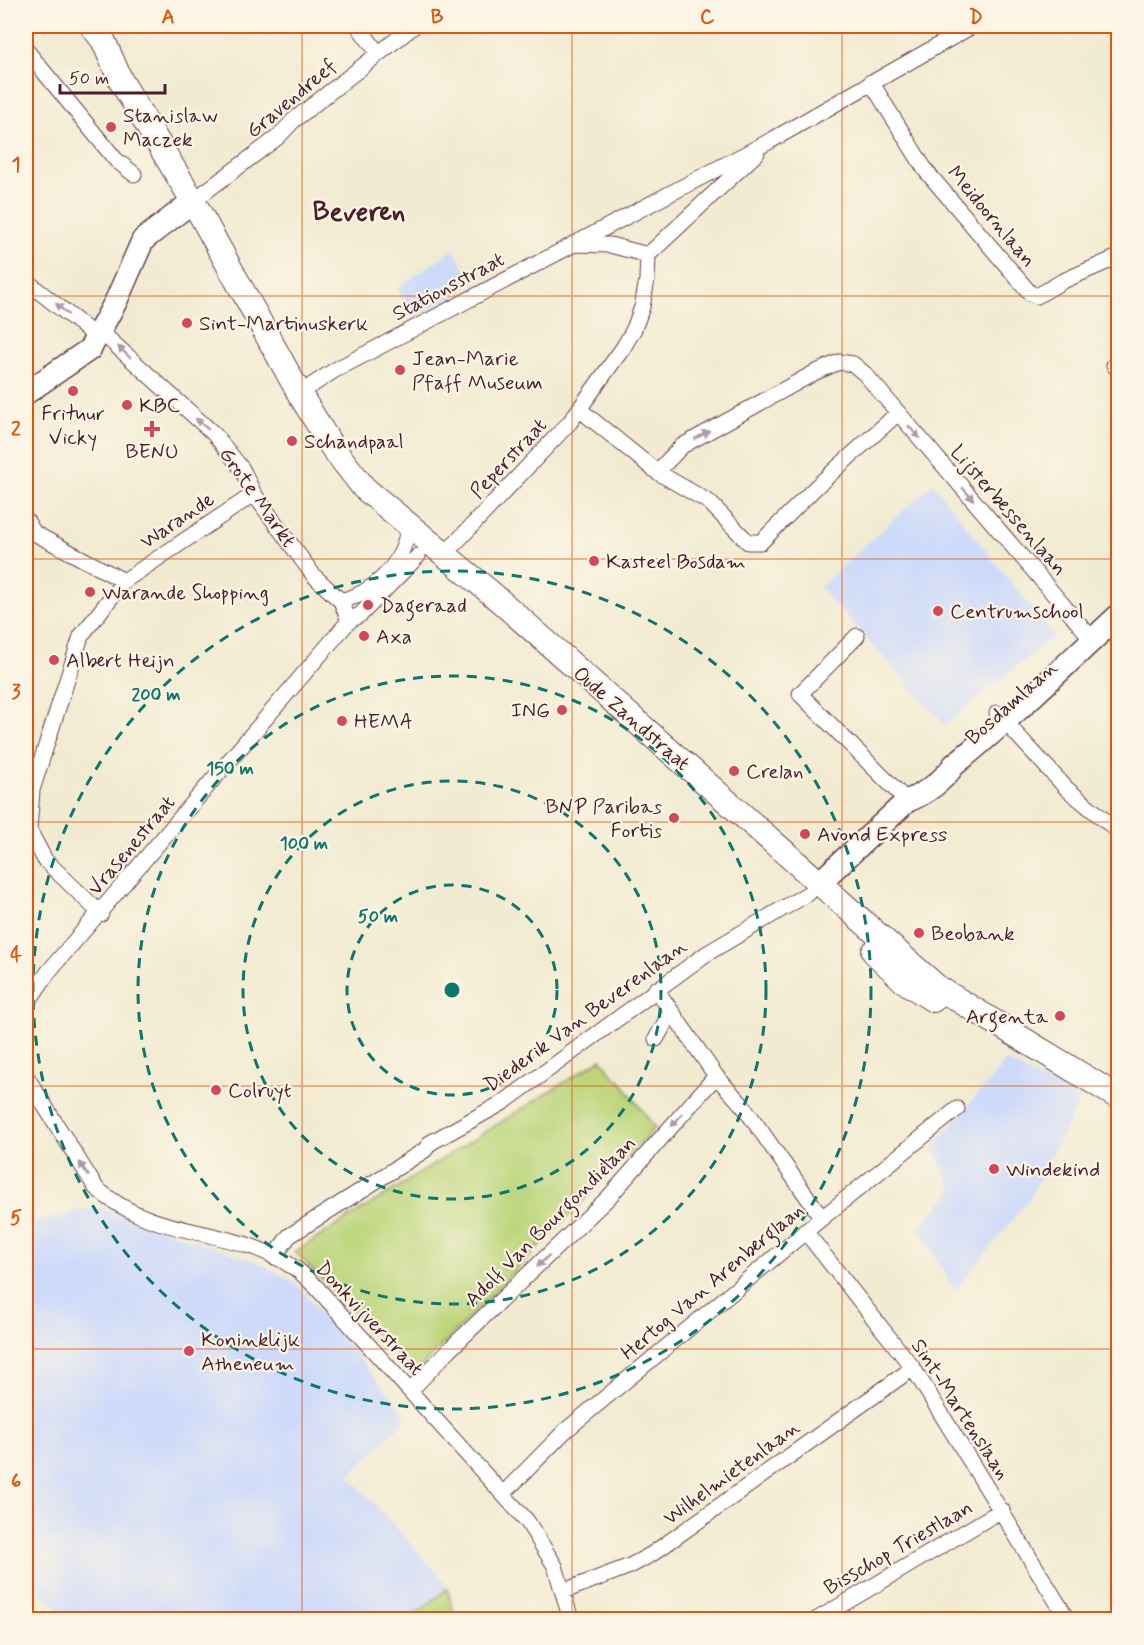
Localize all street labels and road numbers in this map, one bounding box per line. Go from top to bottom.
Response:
street label: Gravendreef [240,53,343,145]
street label: Meidoornlaan [940,160,1042,273]
street label: Stationsstraat [388,246,509,328]
street label: Peperstraat [464,412,553,505]
street label: Lijsterbessenlaan [944,439,1073,582]
street label: Grote Markt [212,442,302,554]
street label: Warande [135,486,220,556]
street label: Bosdamlaan [960,654,1064,751]
street label: Oude Zandstraat [567,660,696,778]
street label: Vrasenestraat [82,790,182,902]
street label: Diederik Van Beverenlaan [479,932,693,1099]
street label: Adolf Van Bourgondiëlaan [459,1130,644,1315]
street label: Hertog Van Arenberglaan [615,1197,811,1368]
street label: Donkvijverstraat [309,1255,430,1382]
street label: Sint-Martenslaan [904,1334,1016,1485]
street label: Wilhelmietenlaan [658,1413,806,1532]
street label: Bisschop Triestlaan [819,1494,978,1602]

